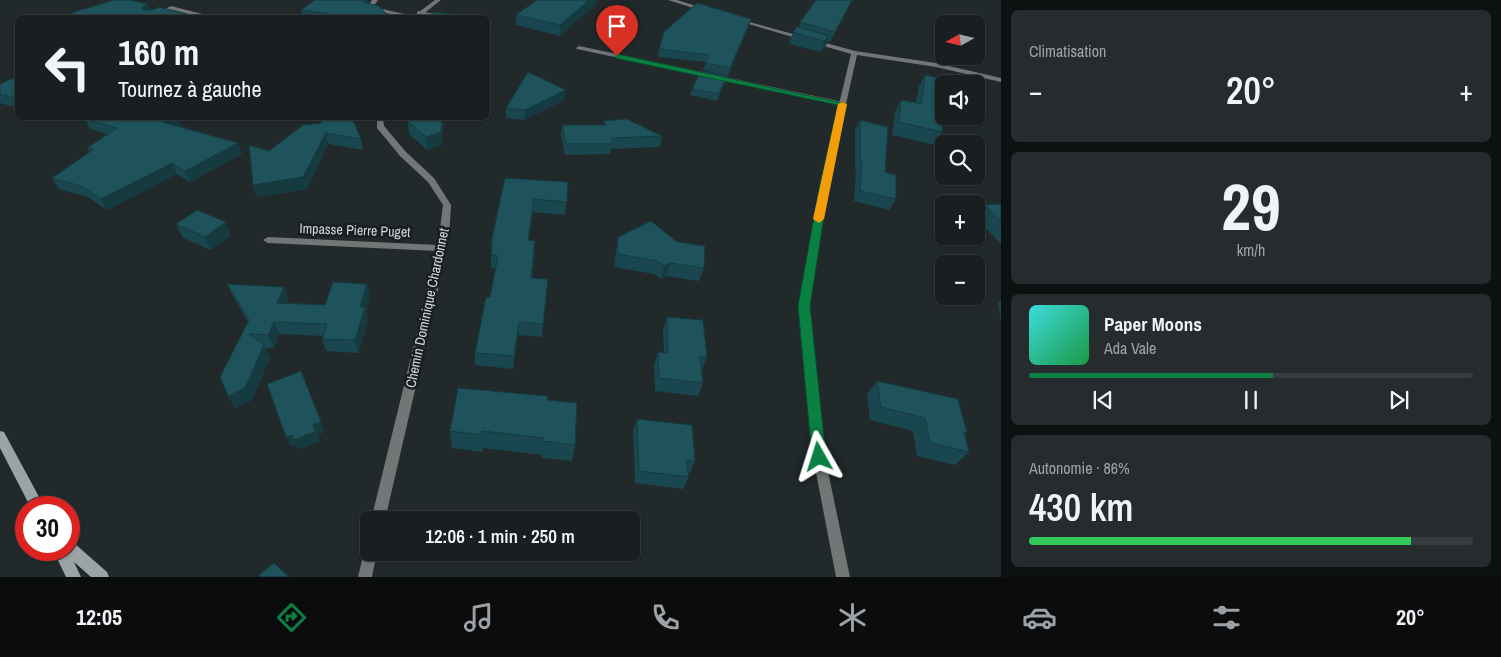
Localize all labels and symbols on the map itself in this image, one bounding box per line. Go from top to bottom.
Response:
pin [596,5,638,56]
north arrow [935,15,985,65]
street label: Impasse Pierre Puget [299,219,411,241]
street label: Chemin Dominique Chardonnet [401,227,453,389]
position arrow [792,430,844,482]
speed limit sign: 30 [15,496,80,561]

